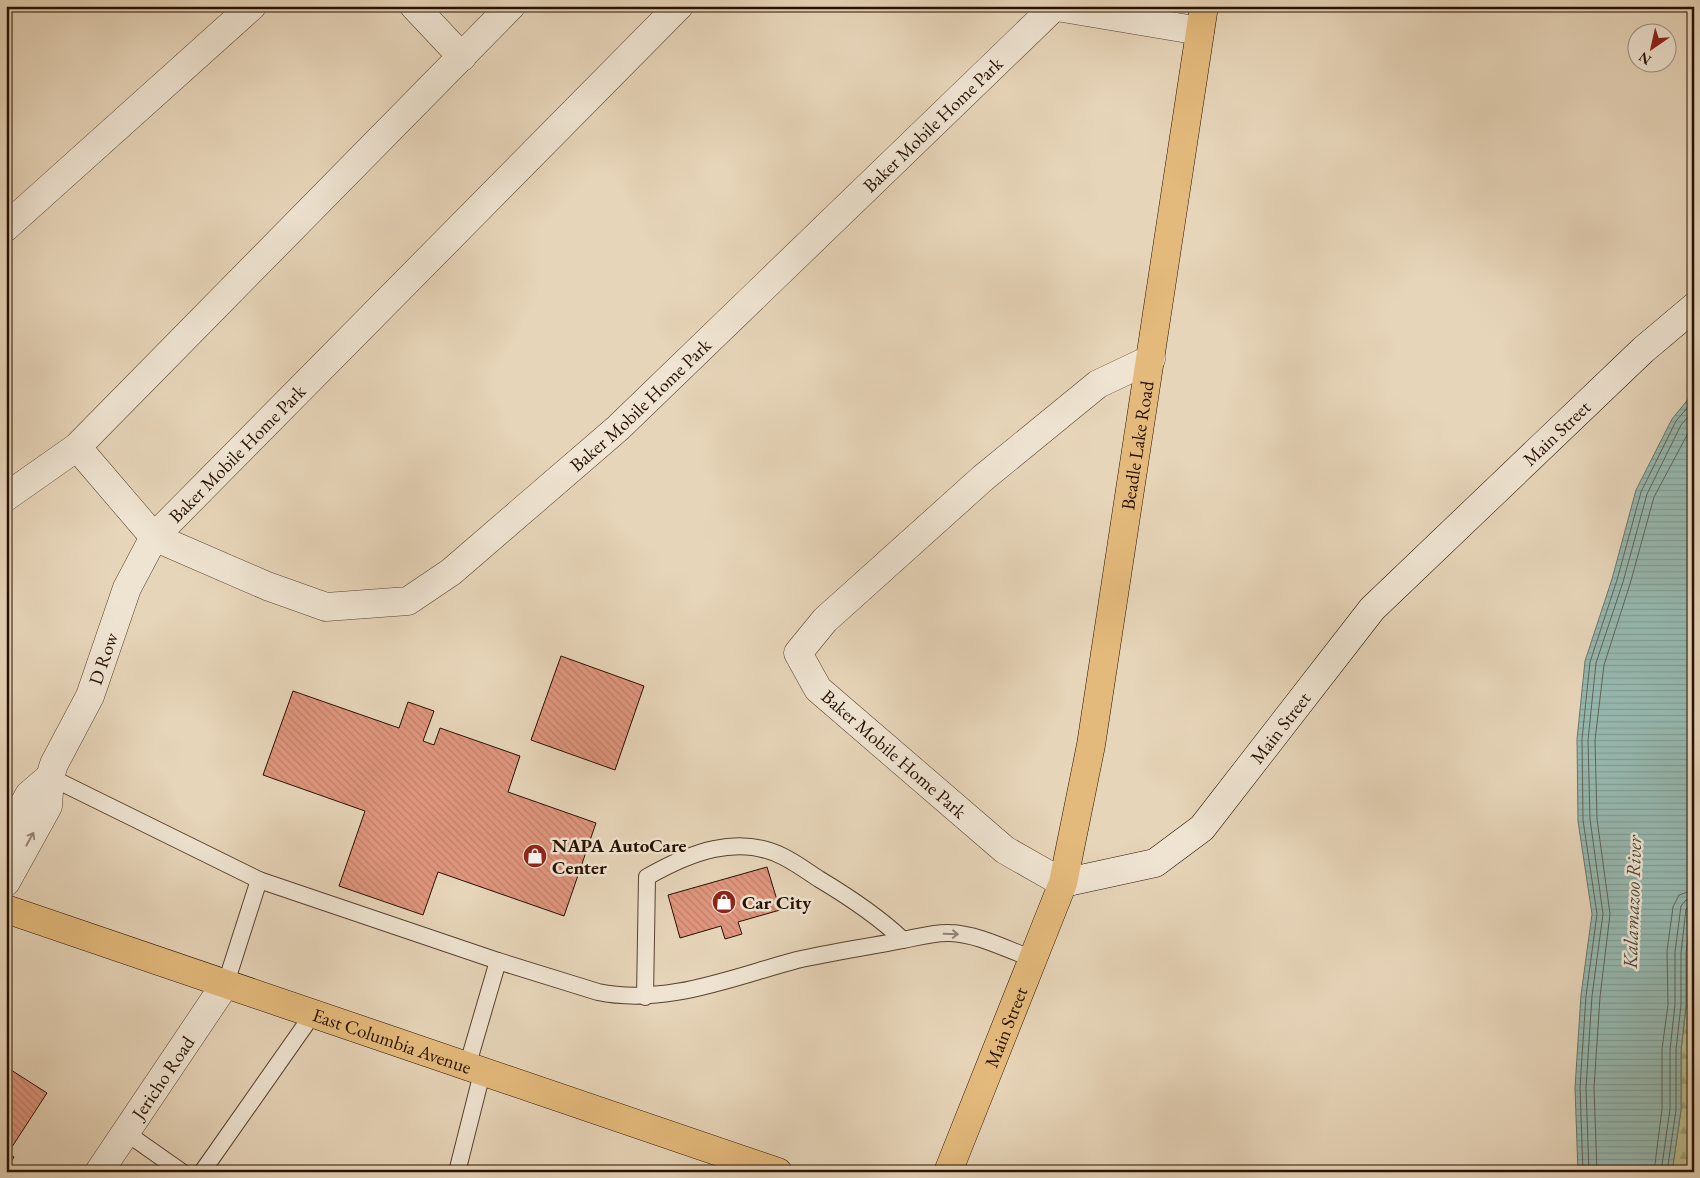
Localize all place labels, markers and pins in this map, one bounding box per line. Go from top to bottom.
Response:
place label: NAPA AutoCare Center [552,833,687,880]
shop icon: NAPA AutoCare Center [522,843,548,869]
shop icon: Car City [711,889,737,915]
place label: Car City [742,890,812,915]

